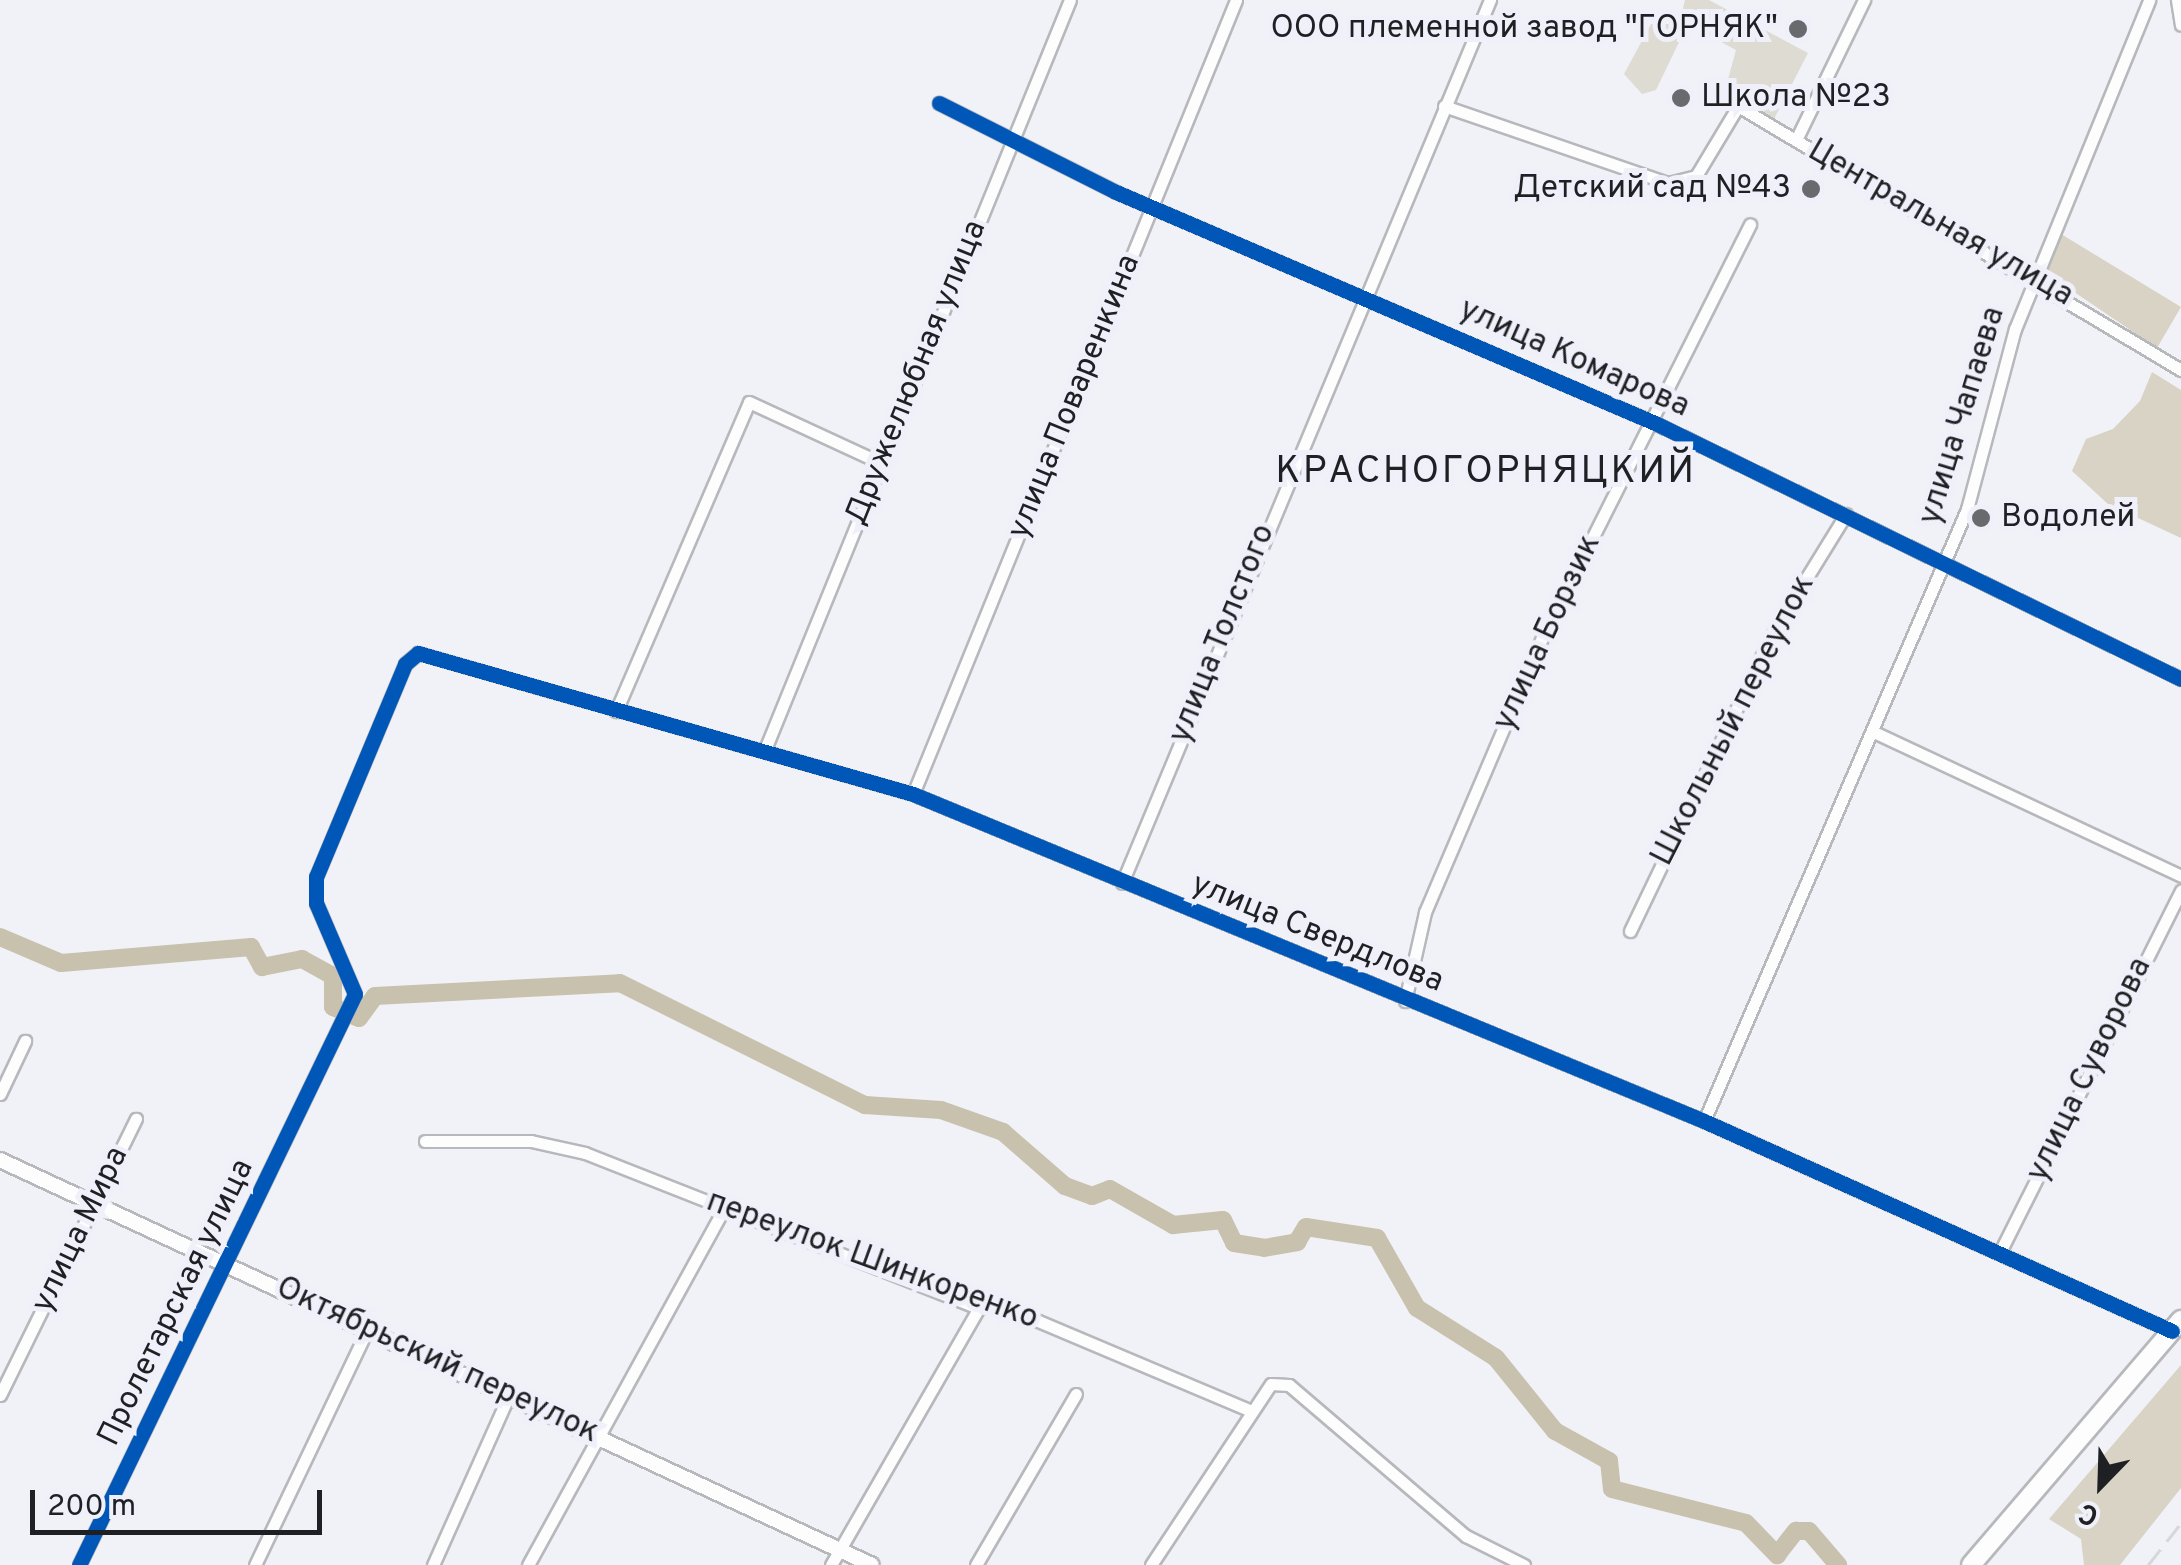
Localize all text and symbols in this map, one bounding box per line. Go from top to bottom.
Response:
place label: ООО племенной завод "ГОРНЯК" [1270,10,1778,48]
marker: ООО племенной завод "ГОРНЯК" [1787,18,1809,40]
place label: Школа №23 [1701,79,1891,117]
marker: Школа №23 [1670,87,1692,109]
street label: Центральная улица [1800,132,2080,316]
place label: Детский сад №43 [1513,170,1791,208]
marker: Детский сад №43 [1800,178,1822,200]
street label: Дружелюбная улица [838,215,996,531]
street label: улица Поваренкина [1000,249,1150,545]
street label: улица Комарова [1453,291,1695,427]
street label: улица Чапаева [1912,302,2014,530]
district label: КРАСНОГОРНЯЦКИЙ [1275,450,1697,496]
place label: Водолей [2001,499,2135,537]
marker: Водолей [1970,507,1992,529]
street label: улица Толстого [1161,518,1285,750]
street label: улица Борзик [1486,529,1610,737]
street label: Школьный переулок [1644,569,1824,873]
street label: улица Свердлова [1185,866,1449,1002]
street label: улица Суворова [2019,952,2161,1188]
street label: улица Мира [24,1141,138,1319]
street label: Пролетарская улица [91,1153,263,1453]
street label: переулок Шинкоренко [701,1183,1043,1339]
street label: Октябрьский переулок [270,1269,604,1453]
north arrow [2051,1435,2151,1535]
scale bar [35,1470,328,1532]
text: 200 m [47,1489,136,1526]
text: С [2074,1493,2105,1533]

